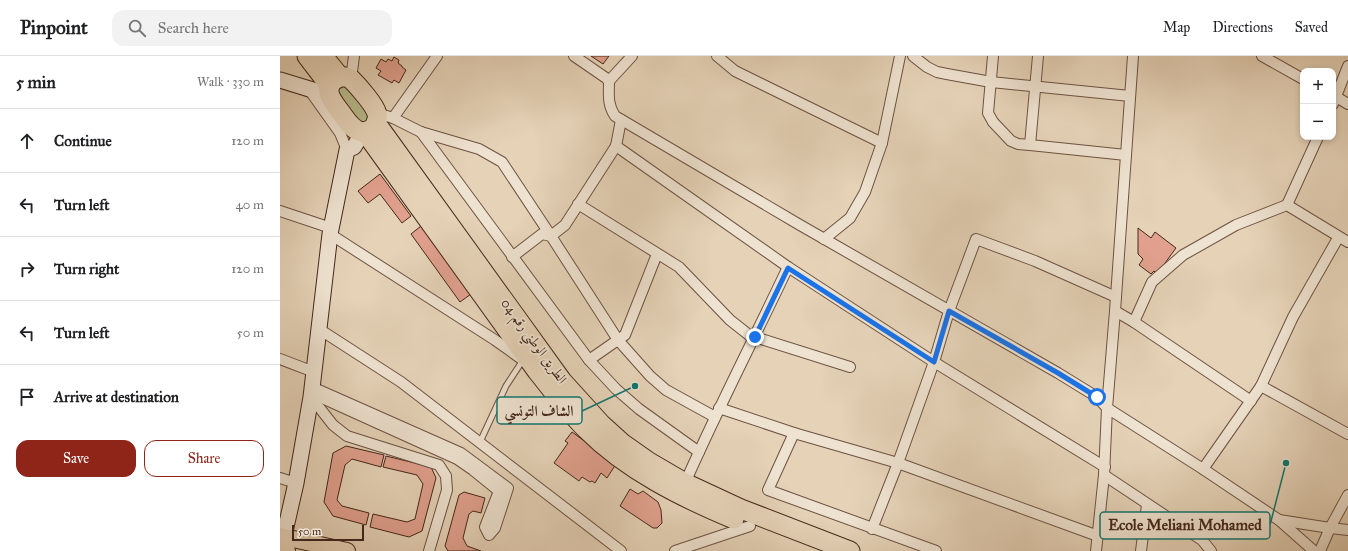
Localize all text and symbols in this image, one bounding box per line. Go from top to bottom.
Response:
search box [112,10,392,46]
text: Pinpoint [20,16,88,39]
icon: search [126,17,148,39]
text: Search here [158,19,229,37]
text: Map [1163,19,1190,36]
text: Directions [1212,19,1273,36]
text: Saved [1295,19,1328,36]
map controls [1300,68,1336,140]
button: + [1300,68,1336,104]
text: 5 min [16,72,56,93]
text: Walk · 330 m [197,74,264,90]
button: − [1300,104,1336,140]
icon: ahead [16,130,38,152]
text: Continue [54,132,112,150]
text: 120 m [231,133,264,149]
icon: left [16,194,38,216]
text: Turn left [54,196,110,214]
text: 40 m [235,197,264,213]
icon: right [16,258,38,280]
text: Turn right [54,260,119,278]
text: 120 m [231,261,264,277]
street label: الطريق الوطني رقم 04 [493,295,571,390]
icon: left [16,322,38,344]
text: Turn left [54,324,110,342]
text: 50 m [237,325,264,341]
route end [746,328,764,346]
icon: arrive [16,386,38,408]
text: Arrive at destination [54,388,179,406]
route start [1088,388,1106,406]
callout: الشاف التونسي [497,397,582,424]
text: الشاف التونسي [504,402,574,425]
button: Save [16,440,136,477]
button: Share [144,440,264,477]
callout: Ecole Meliani Mohamed [1100,512,1270,539]
text: Ecole Meliani Mohamed [1108,516,1262,534]
scale bar [292,523,364,542]
text: 50 m [298,525,321,538]

